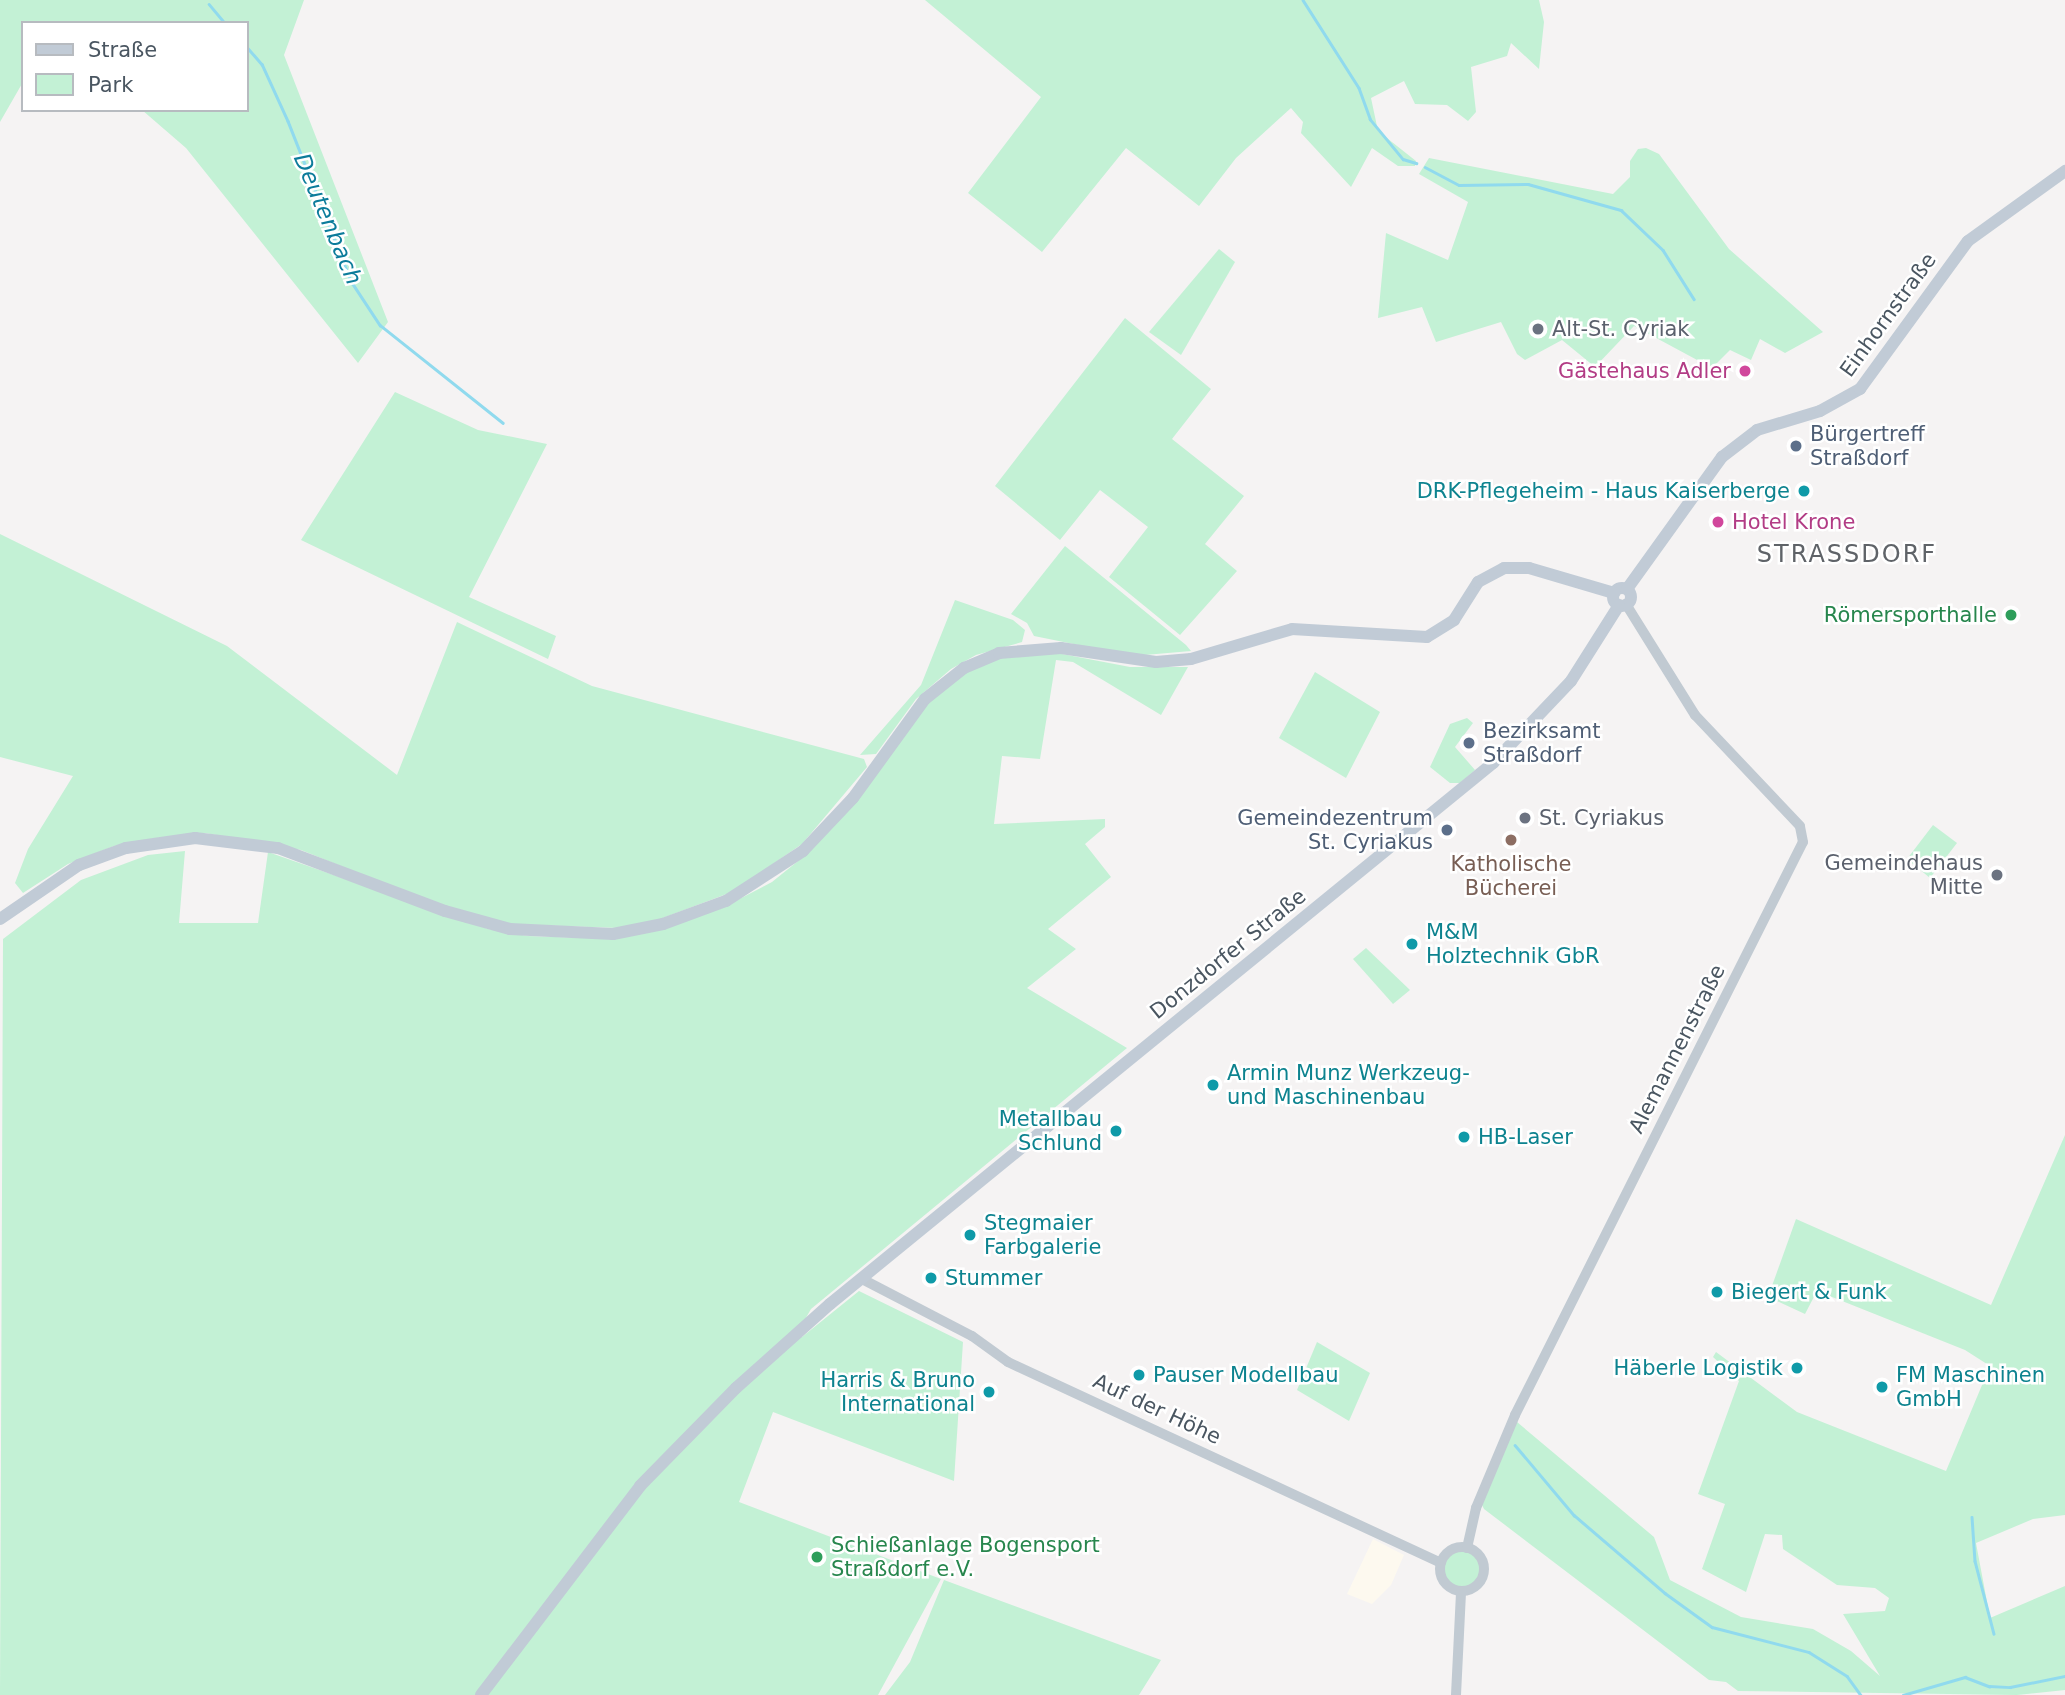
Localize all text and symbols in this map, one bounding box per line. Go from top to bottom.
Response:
legend [21,21,248,112]
text: Straße [88,38,157,62]
text: Park [88,73,133,97]
water label: Deutenbach [288,149,368,289]
street label: Einhornstraße [1835,248,1941,382]
place label: Alt-St. Cyriak [1552,316,1690,342]
marker: Alt-St. Cyriak [1530,321,1546,337]
place label: Gästehaus Adler [1558,358,1731,384]
marker: Gästehaus Adler [1737,363,1753,379]
place label: Bürgertreff Straßdorf [1810,421,1925,471]
marker: Bürgertreff Straßdorf [1788,438,1804,454]
place label: DRK-Pflegeheim - Haus Kaiserberge [1417,478,1790,504]
marker: DRK-Pflegeheim - Haus Kaiserberge [1796,483,1812,499]
place label: Hotel Krone [1732,509,1855,535]
marker: Hotel Krone [1710,514,1726,530]
district label: STRASSDORF [1758,541,1936,569]
place label: Römersporthalle [1824,602,1997,628]
marker: Römersporthalle [2003,607,2019,623]
place label: Bezirksamt Straßdorf [1483,718,1600,768]
marker: Bezirksamt Straßdorf [1461,735,1477,751]
place label: Gemeindezentrum St. Cyriakus [1237,805,1433,855]
place label: St. Cyriakus [1539,805,1664,831]
marker: St. Cyriakus [1517,810,1533,826]
marker: Gemeindezentrum St. Cyriakus [1439,822,1455,838]
marker: Katholische Bücherei [1503,832,1519,848]
place label: Gemeindehaus Mitte [1825,850,1983,900]
place label: Katholische Bücherei [1450,851,1572,901]
marker: Gemeindehaus Mitte [1989,867,2005,883]
street label: Donzdorfer Straße [1145,883,1311,1025]
place label: M&M Holztechnik GbR [1426,919,1600,969]
marker: M&M Holztechnik GbR [1404,936,1420,952]
street label: Alemannenstraße [1624,960,1730,1138]
place label: Armin Munz Werkzeug- und Maschinenbau [1227,1060,1470,1110]
marker: Armin Munz Werkzeug- und Maschinenbau [1205,1077,1221,1093]
place label: Metallbau Schlund [999,1106,1102,1156]
marker: Metallbau Schlund [1108,1123,1124,1139]
place label: HB-Laser [1478,1124,1573,1150]
marker: HB-Laser [1456,1129,1472,1145]
place label: Stegmaier Farbgalerie [984,1210,1101,1260]
marker: Stegmaier Farbgalerie [962,1227,978,1243]
place label: Stummer [945,1265,1042,1291]
marker: Stummer [923,1270,939,1286]
place label: Biegert & Funk [1731,1279,1887,1305]
marker: Biegert & Funk [1709,1284,1725,1300]
place label: Häberle Logistik [1614,1355,1783,1381]
marker: Häberle Logistik [1789,1360,1805,1376]
place label: Pauser Modellbau [1153,1362,1338,1388]
place label: FM Maschinen GmbH [1896,1362,2045,1412]
place label: Harris & Bruno International [820,1367,975,1417]
marker: Pauser Modellbau [1131,1367,1147,1383]
street label: Auf der Höhe [1089,1368,1225,1450]
marker: FM Maschinen GmbH [1874,1379,1890,1395]
marker: Harris & Bruno International [981,1384,997,1400]
place label: Schießanlage Bogensport Straßdorf e.V. [831,1532,1100,1582]
marker: Schießanlage Bogensport Straßdorf e.V. [809,1549,825,1565]

